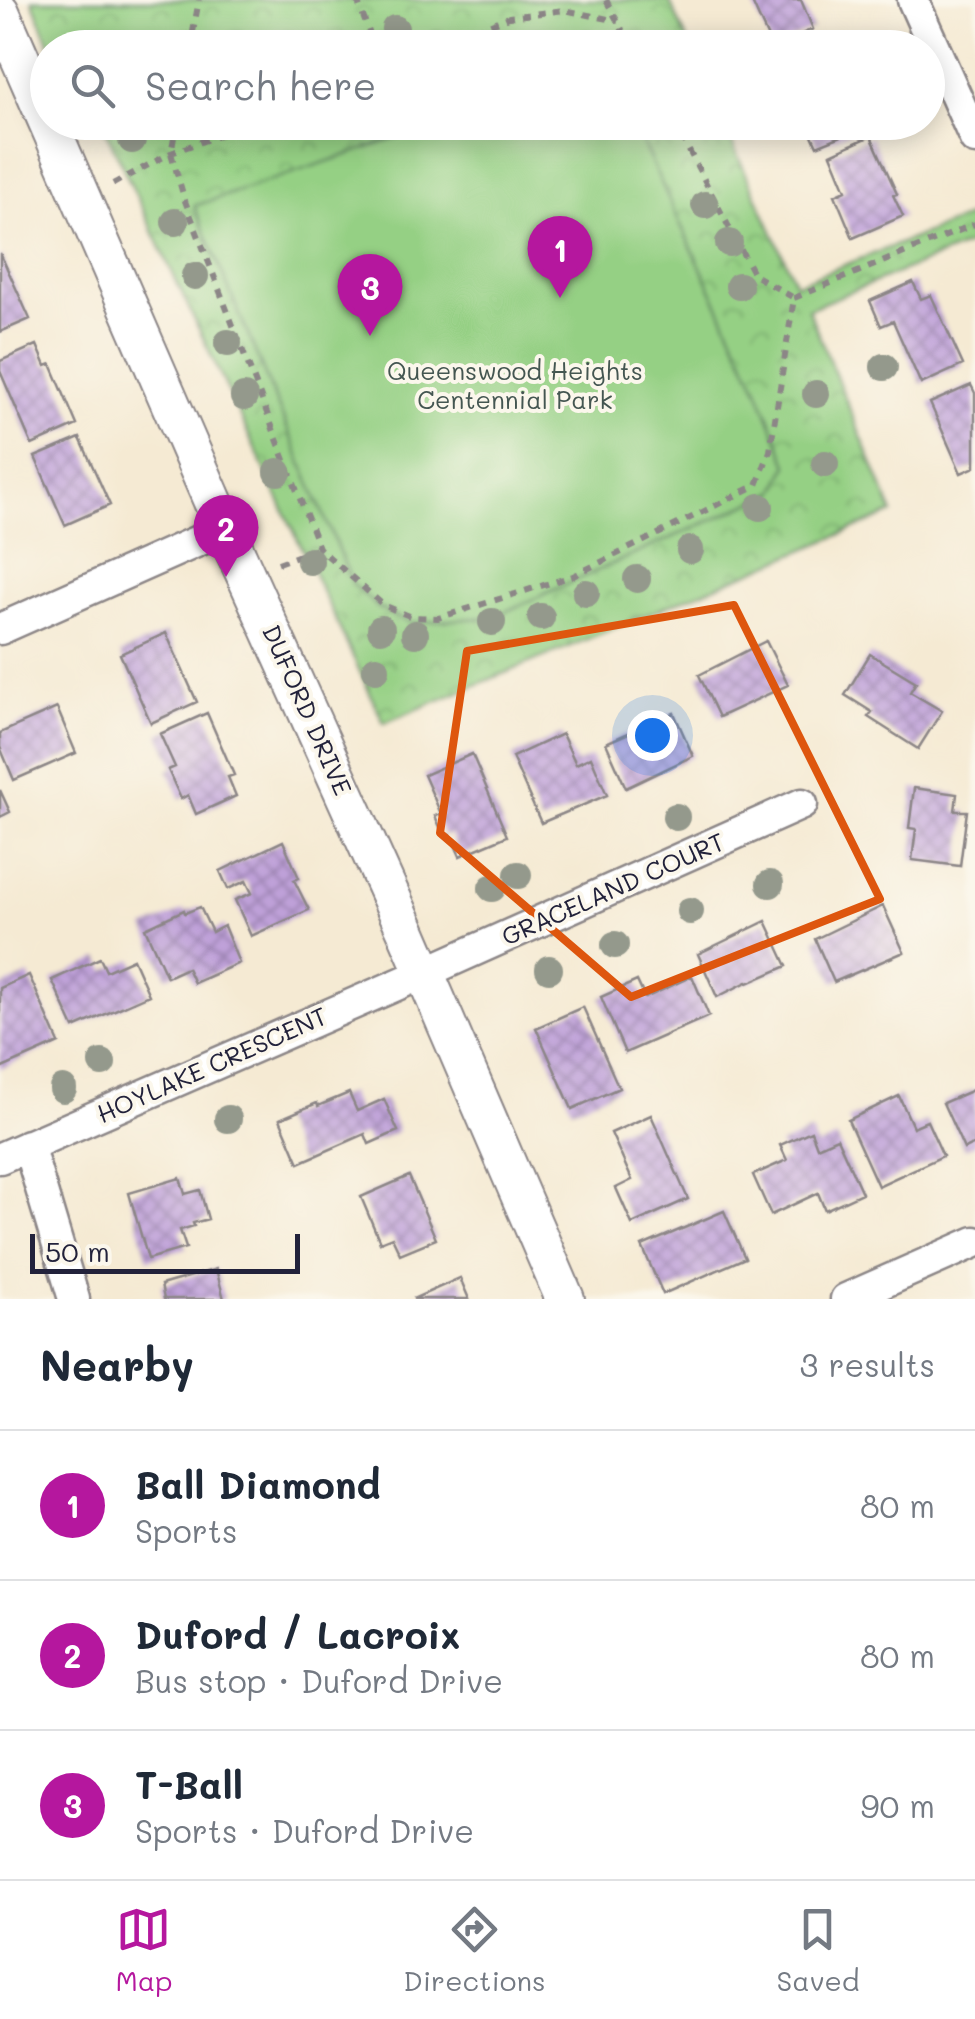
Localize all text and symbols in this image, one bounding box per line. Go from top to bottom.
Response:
search box [30,30,945,140]
icon: search [65,58,120,113]
text: Search here [145,60,376,110]
pin: 1 [528,216,592,298]
pin: 3 [338,254,402,336]
park label: Queenswood Heights Centennial Park [387,354,643,415]
pin: 2 [194,494,258,577]
street label: DUFORD DRIVE [256,619,360,800]
your location [627,710,678,761]
street label: GRACELAND COURT [496,824,729,952]
street label: HOYLAKE CRESCENT [91,999,332,1129]
scale bar [30,1229,300,1274]
text: 50 m [45,1233,110,1269]
text: Nearby [40,1337,194,1392]
text: 3 results [799,1343,935,1385]
text: Ball Diamond [135,1459,381,1509]
text: 1 [65,1484,80,1526]
text: 80 m [860,1484,935,1526]
text: Sports [135,1509,237,1551]
text: Duford / Lacroix [135,1609,461,1659]
text: 2 [64,1634,81,1676]
text: 80 m [860,1634,935,1676]
text: Bus stop · Duford Drive [135,1659,503,1701]
text: T-Ball [135,1759,243,1809]
text: 3 [63,1784,82,1826]
text: 90 m [861,1784,935,1826]
text: Sports · Duford Drive [135,1809,474,1851]
tab: Map [115,1902,172,1998]
tab: Directions [403,1902,546,1998]
tab: Saved [776,1902,860,1998]

